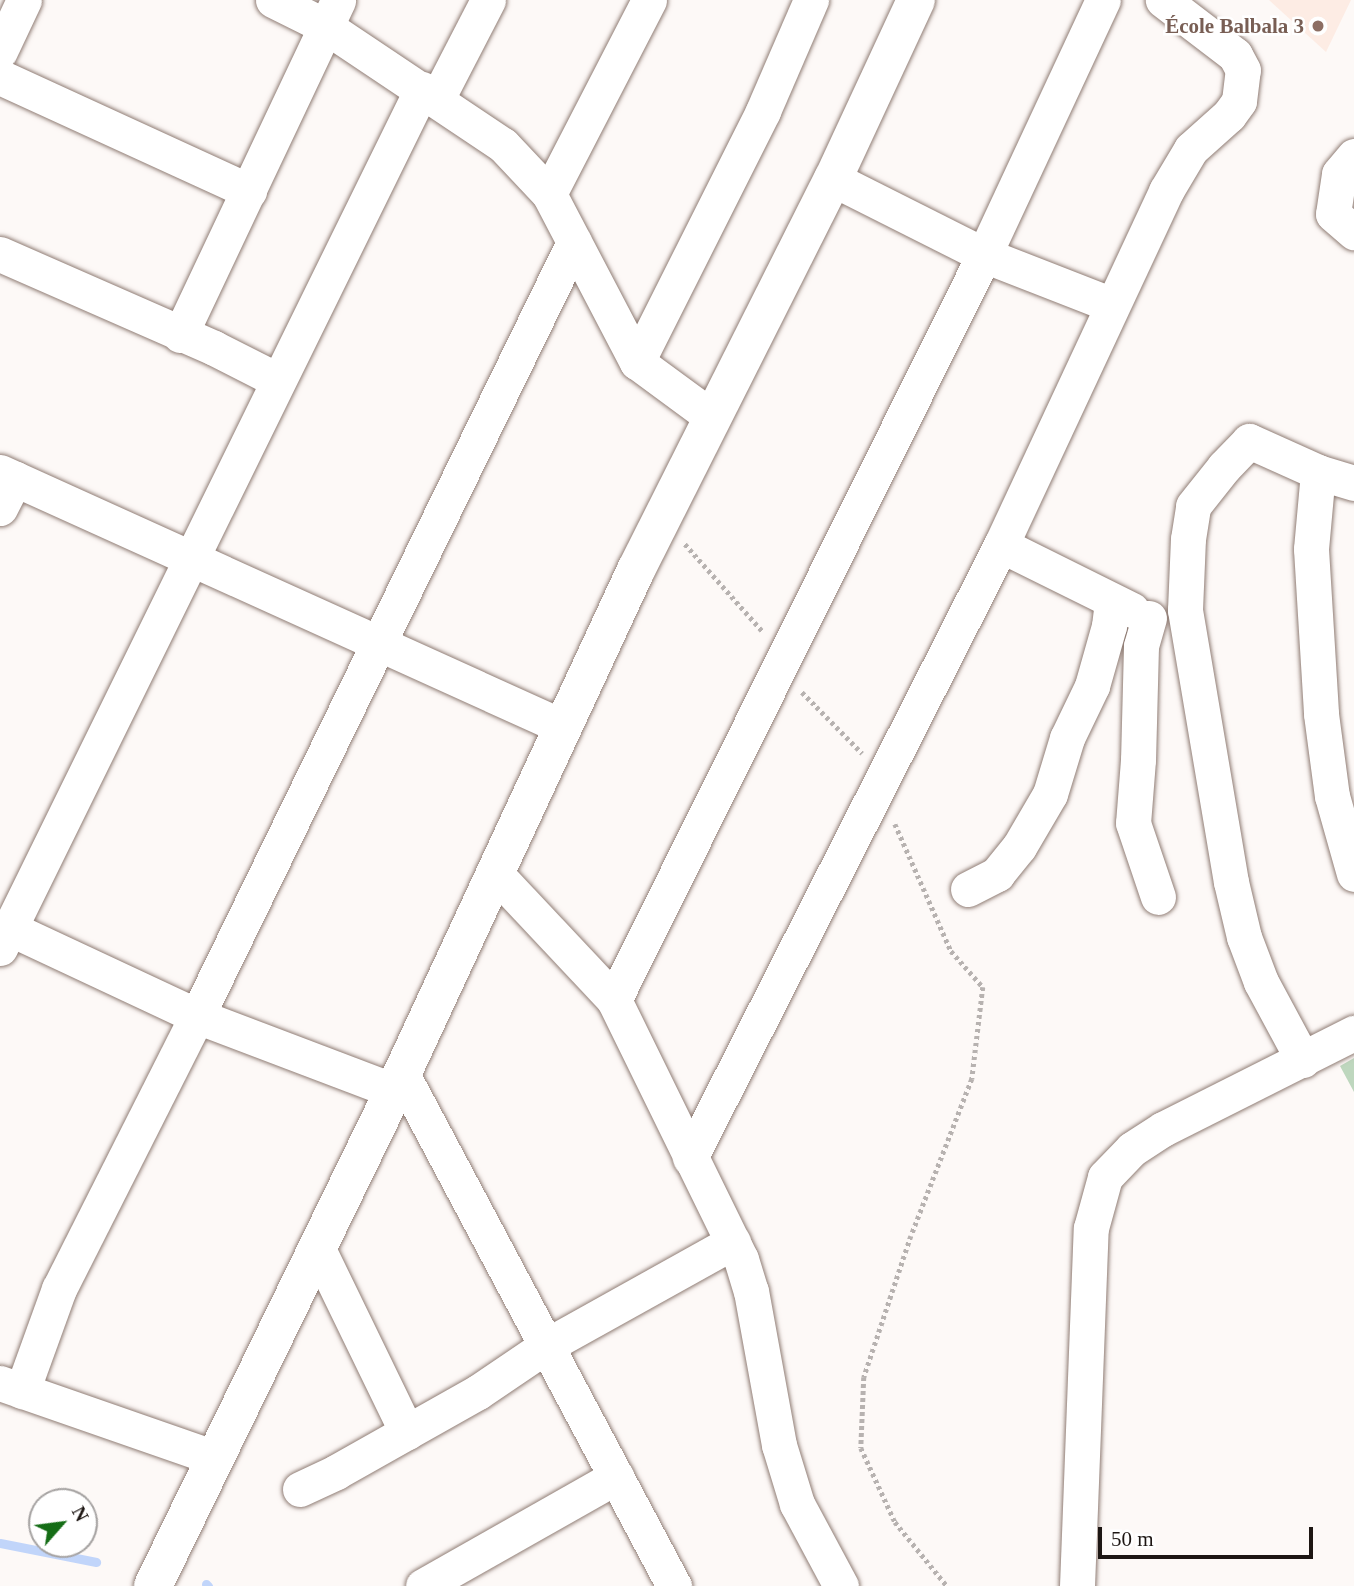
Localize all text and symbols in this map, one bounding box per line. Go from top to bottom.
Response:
place label: École Balbala 3 [1165,13,1304,39]
marker: École Balbala 3 [1310,18,1326,34]
north arrow [28,1488,98,1558]
text: N [68,1503,93,1525]
scale bar [1102,1512,1317,1556]
text: 50 m [1111,1527,1154,1551]

